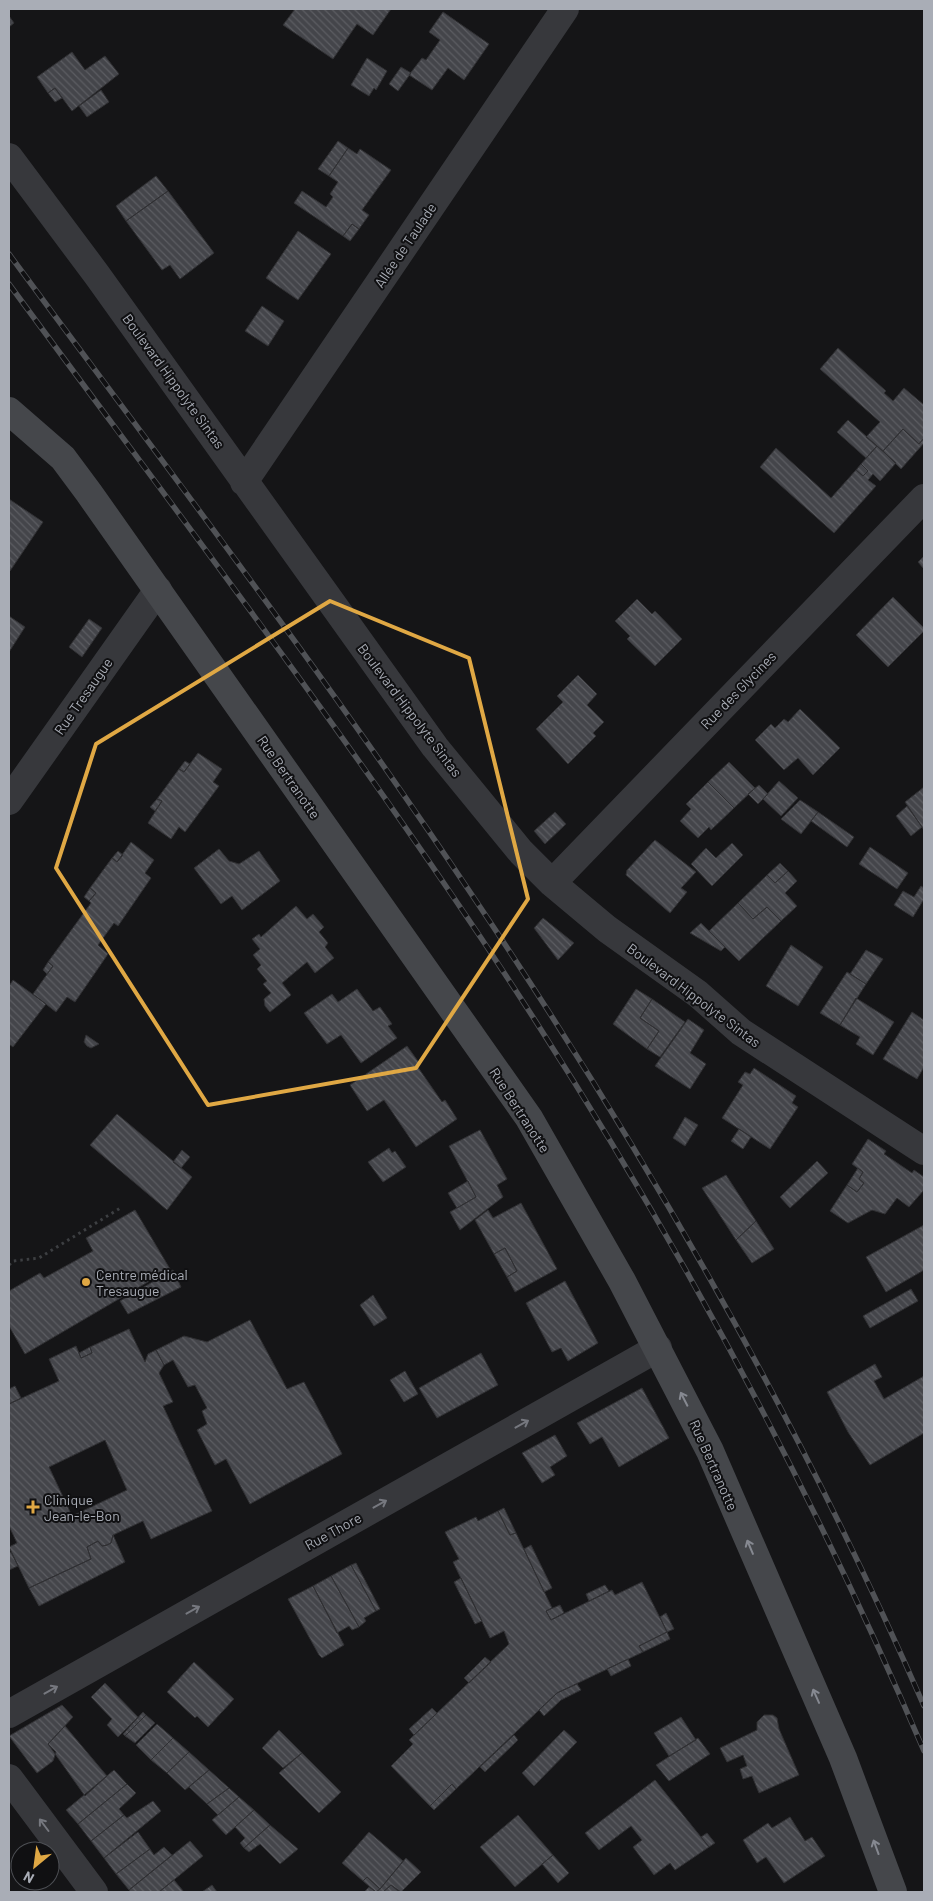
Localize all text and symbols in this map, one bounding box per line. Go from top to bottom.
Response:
street label: Allée de Taulade [370,199,440,291]
street label: Boulevard Hippolyte Sintas [119,310,229,452]
street label: Boulevard Hippolyte Sintas [354,640,466,780]
street label: Rue des Glycines [697,647,779,732]
street label: Rue Tresaugue [50,654,116,738]
street label: Rue Bertranotte [254,732,324,822]
street label: Boulevard Hippolyte Sintas [624,939,764,1051]
street label: Rue Bertranotte [486,1064,554,1156]
place label: Centre médical Tresaugue [96,1266,188,1299]
marker: Centre médical Tresaugue [80,1276,92,1288]
one-way arrow [678,1392,688,1407]
street label: Rue Bertranotte [686,1417,742,1513]
one-way arrow [514,1419,528,1429]
place label: Clinique Jean-le-Bon [44,1491,120,1524]
one-way arrow [372,1499,387,1509]
marker: Clinique Jean-le-Bon [26,1500,40,1514]
street label: Rue Thore [302,1509,364,1553]
one-way arrow [745,1540,755,1555]
one-way arrow [185,1605,200,1615]
one-way arrow [44,1684,58,1694]
one-way arrow [810,1689,820,1704]
one-way arrow [39,1818,49,1832]
one-way arrow [871,1839,880,1855]
north arrow [10,1841,60,1891]
text: N [20,1868,37,1887]

